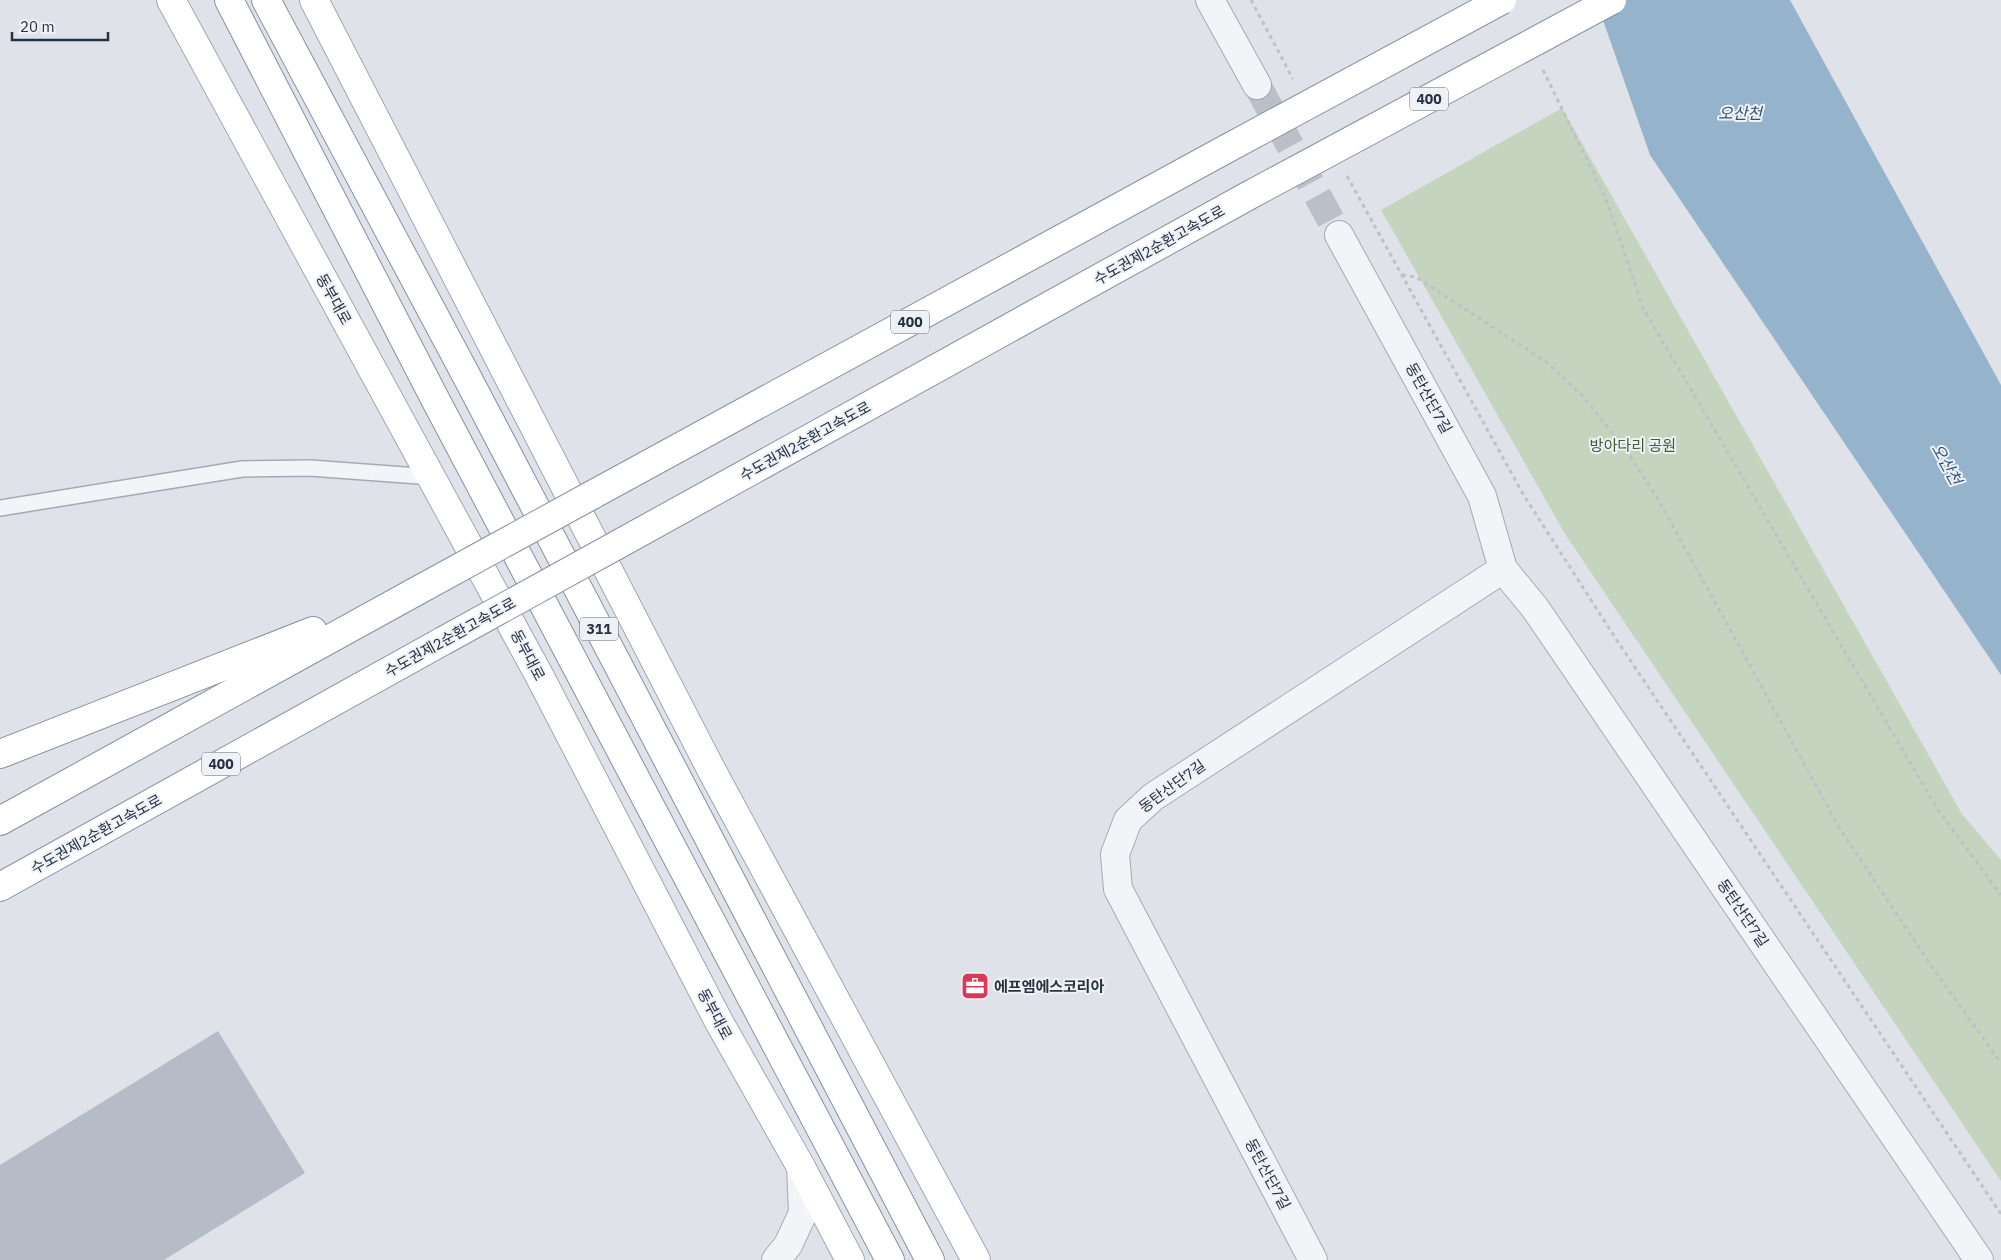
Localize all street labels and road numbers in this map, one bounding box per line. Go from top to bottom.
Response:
road number: 400 [1410,88,1448,110]
street label: 수도권제2순환고속도로 [1090,201,1228,289]
street label: 동부대로 [312,270,356,328]
road number: 400 [891,311,929,334]
street label: 동탄산단7길 [1402,359,1456,437]
street label: 수도권제2순환고속도로 [736,397,874,485]
street label: 수도권제2순환고속도로 [381,593,519,681]
road number: 311 [580,618,618,640]
street label: 동부대로 [507,626,549,684]
road number: 400 [202,752,240,776]
street label: 동탄산단7길 [1135,755,1209,817]
street label: 수도권제2순환고속도로 [27,790,165,878]
street label: 동탄산단7길 [1713,875,1773,951]
street label: 동부대로 [694,985,736,1043]
street label: 동탄산단7길 [1241,1135,1295,1213]

